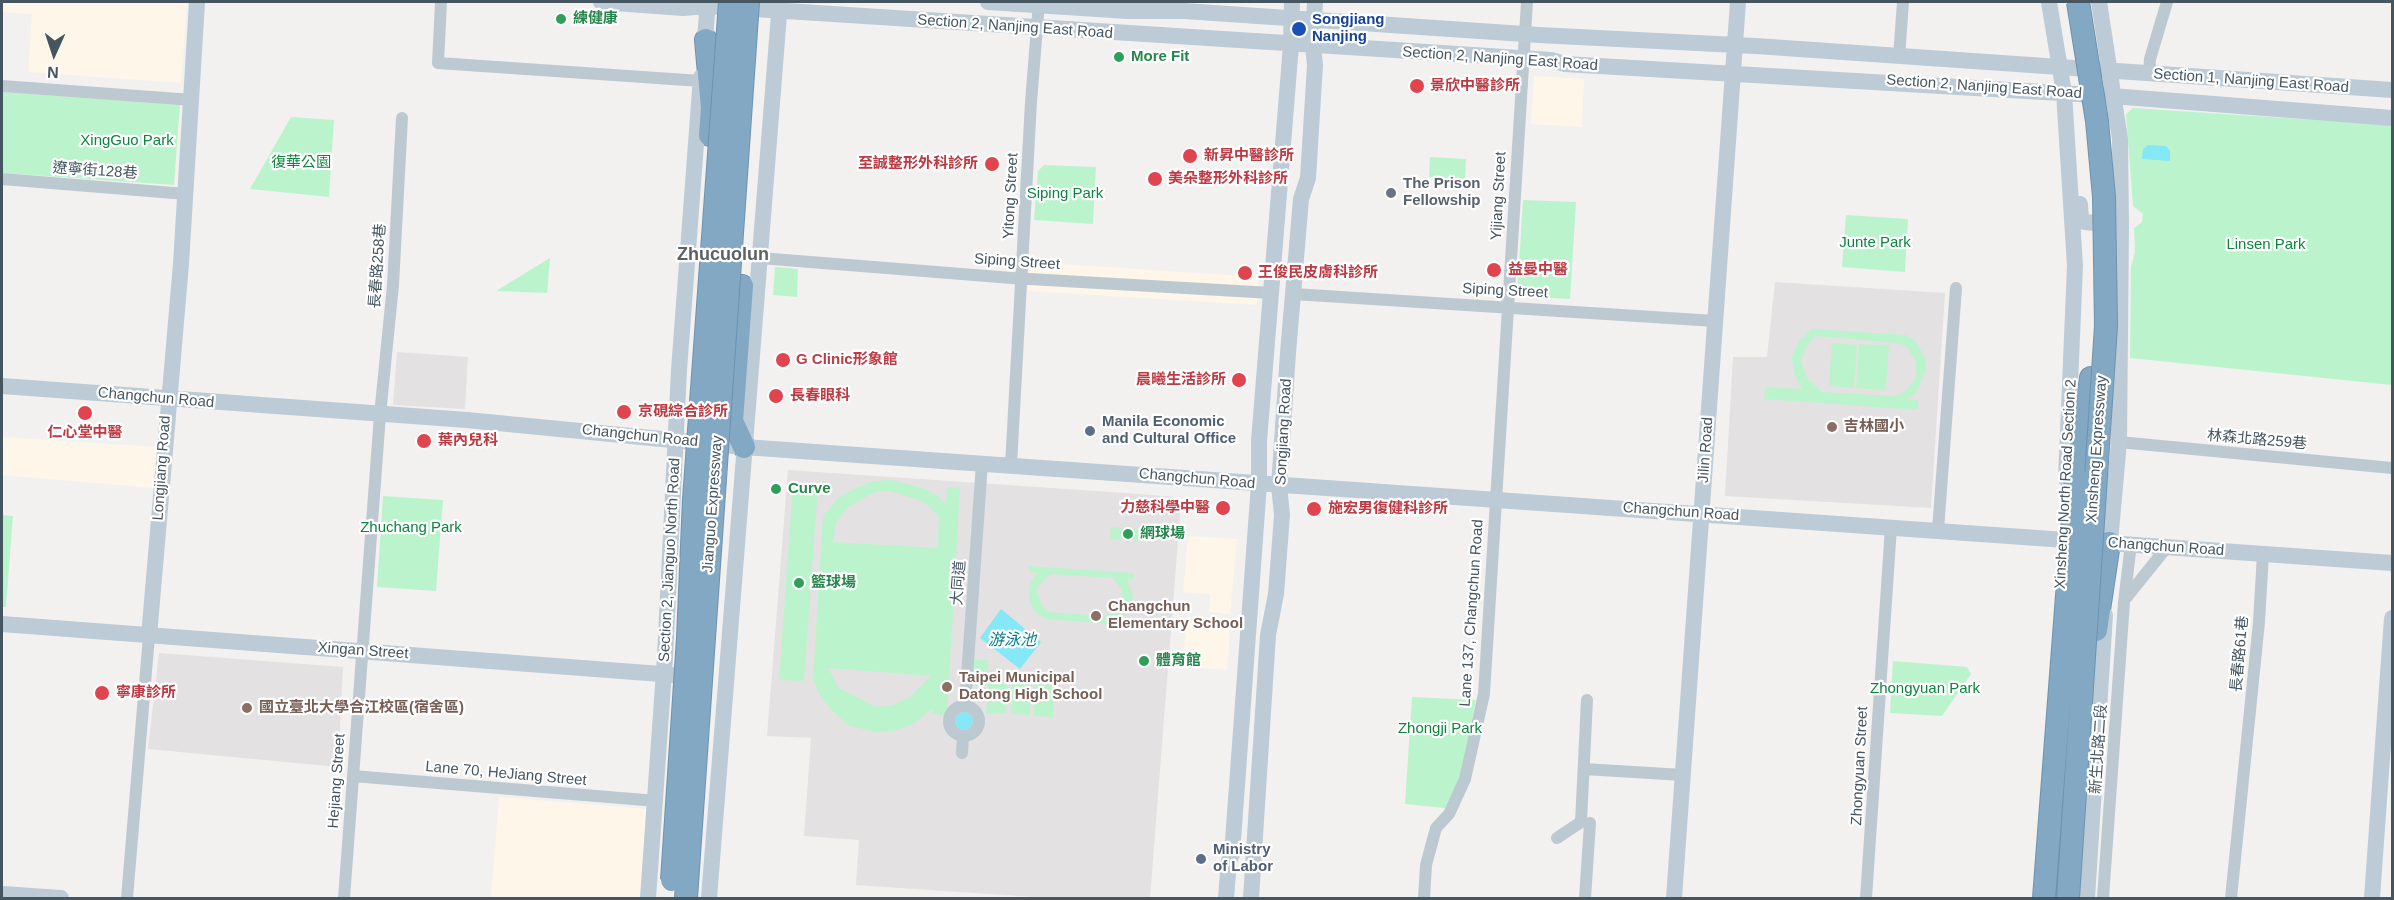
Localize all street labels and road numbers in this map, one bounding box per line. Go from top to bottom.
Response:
street label: Section 2, Nanjing East Road [917,11,1113,43]
street label: Section 2, Nanjing East Road [1402,43,1598,75]
street label: Section 1, Nanjing East Road [2153,65,2349,97]
street label: Section 2, Nanjing East Road [1886,71,2082,103]
street label: Yijiang Street [1488,151,1510,241]
street label: Yitong Street [1000,153,1022,239]
street label: 遼寧街128巷 [52,159,138,183]
street label: 長春路258巷 [366,223,390,309]
street label: Siping Street [974,250,1060,274]
street label: Siping Street [1462,280,1548,302]
street label: Xinsheng Expressway [2083,375,2111,523]
street label: Songjiang Road [1272,378,1296,486]
street label: Xinsheng North Road Section 2 [2052,379,2080,589]
street label: Changchun Road [97,384,215,412]
street label: Longjiang Road [149,415,175,521]
street label: Jilin Road [1695,417,1717,483]
street label: Changchun Road [581,421,699,451]
street label: 林森北路259巷 [2206,427,2308,453]
street label: Jianguo Expressway [699,435,727,573]
street label: Section 2, Jianguo North Road [656,458,684,662]
street label: Changchun Road [1138,465,1256,493]
street label: Changchun Road [1622,499,1740,525]
street label: Lane 137, Changchun Road [1456,519,1488,707]
street label: Changchun Road [2107,534,2225,560]
street label: 大同道 [948,560,970,606]
street label: 長春路61巷 [2228,615,2252,693]
street label: Xingan Street [317,639,409,663]
street label: 新生北路二段 [2087,703,2111,795]
street label: Zhongyuan Street [1848,706,1872,826]
street label: Hejiang Street [325,733,349,829]
street label: Lane 70, HeJiang Street [425,758,587,790]

